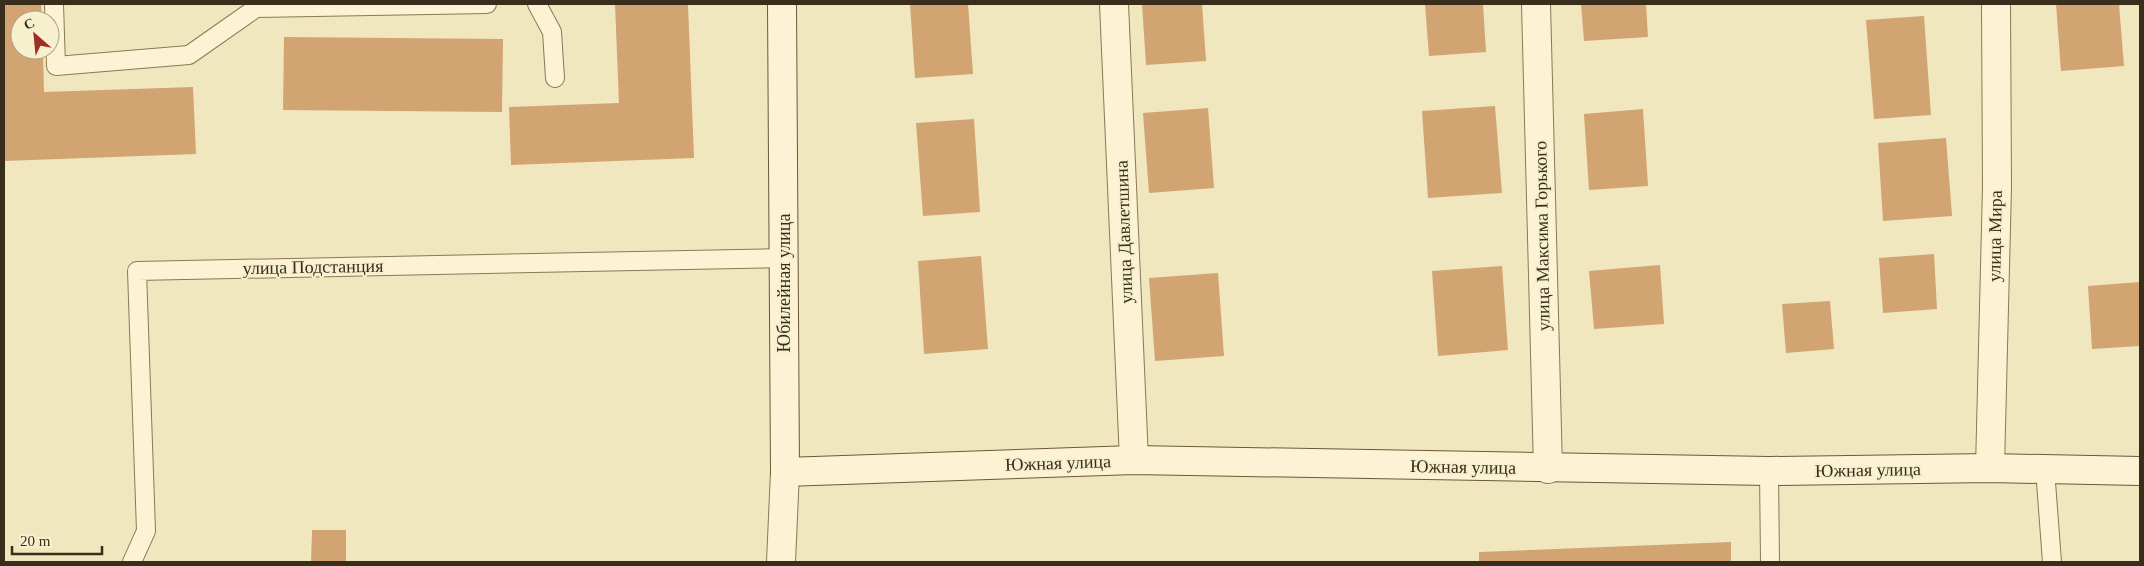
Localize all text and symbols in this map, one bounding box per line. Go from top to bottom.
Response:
north arrow [10,10,60,60]
text: С [21,15,37,33]
street label: улица Максима Горького [1530,141,1554,331]
street label: улица Давлетшина [1112,160,1136,304]
street label: улица Мира [1984,190,2006,282]
street label: Юбилейная улица [774,214,794,352]
street label: улица Подстанция [242,256,384,278]
street label: Южная улица [1005,451,1111,475]
street label: Южная улица [1410,456,1516,478]
street label: Южная улица [1815,459,1921,481]
scale bar [12,524,102,556]
text: 20 m [20,533,51,549]

